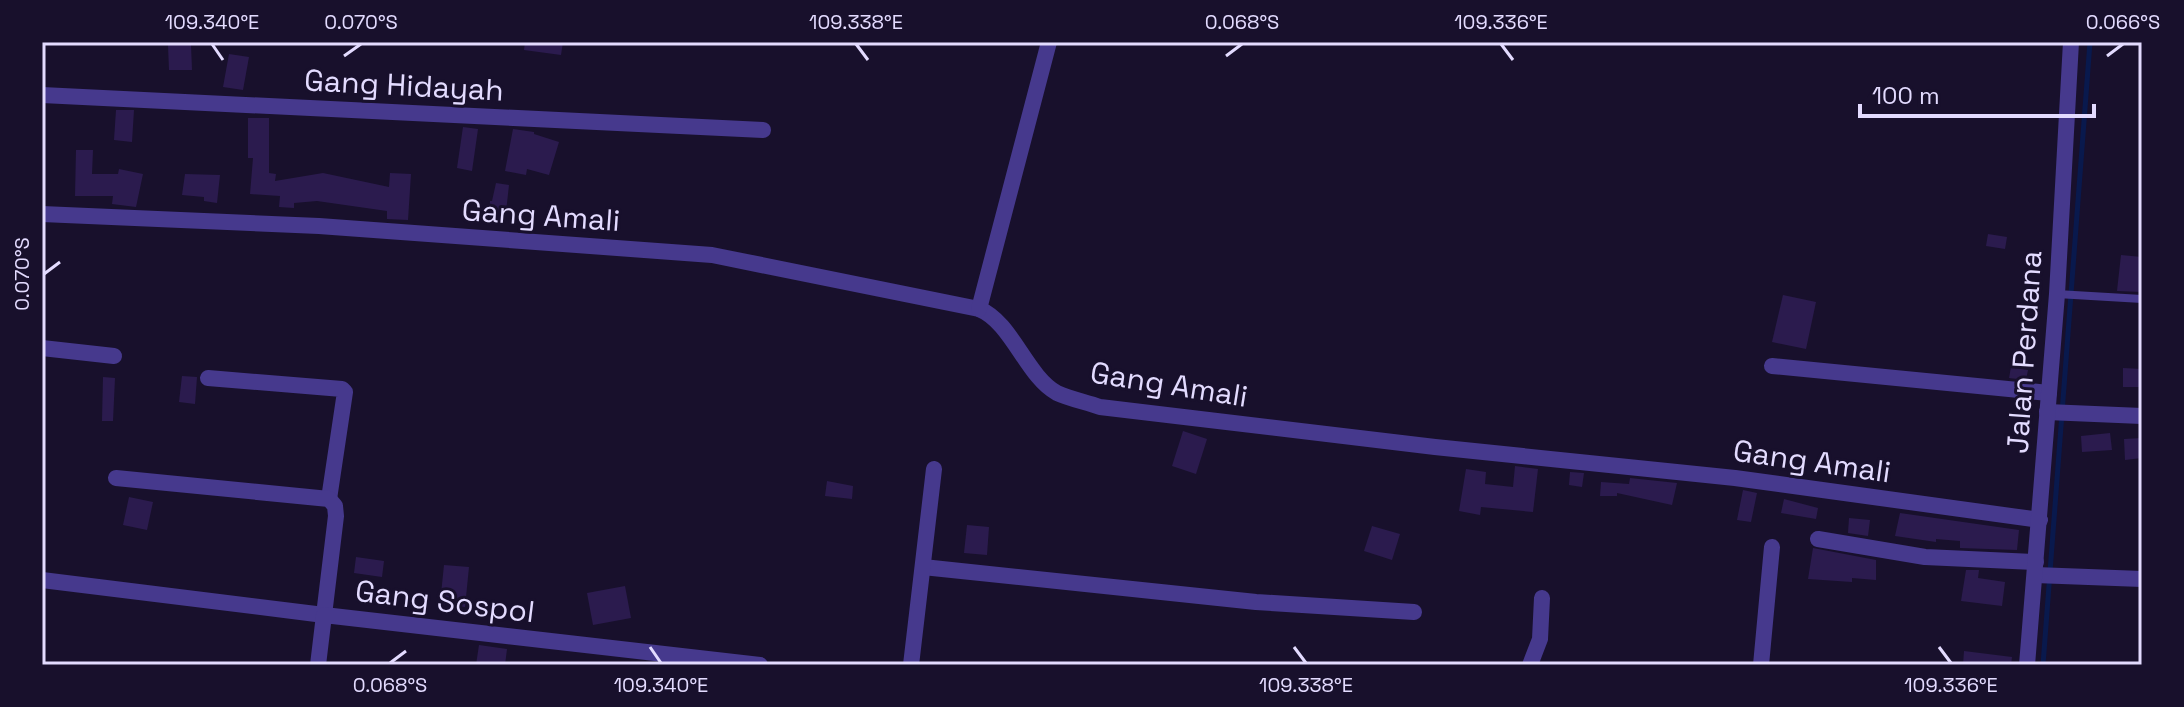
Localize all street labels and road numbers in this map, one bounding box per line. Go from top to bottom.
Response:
street label: Gang Hidayah [303,60,505,110]
street label: Gang Amali [460,190,622,240]
street label: Jalan Perdana [1997,249,2051,455]
street label: Gang Amali [1088,352,1250,416]
street label: Gang Amali [1731,431,1893,491]
street label: Gang Sospol [353,571,537,631]

